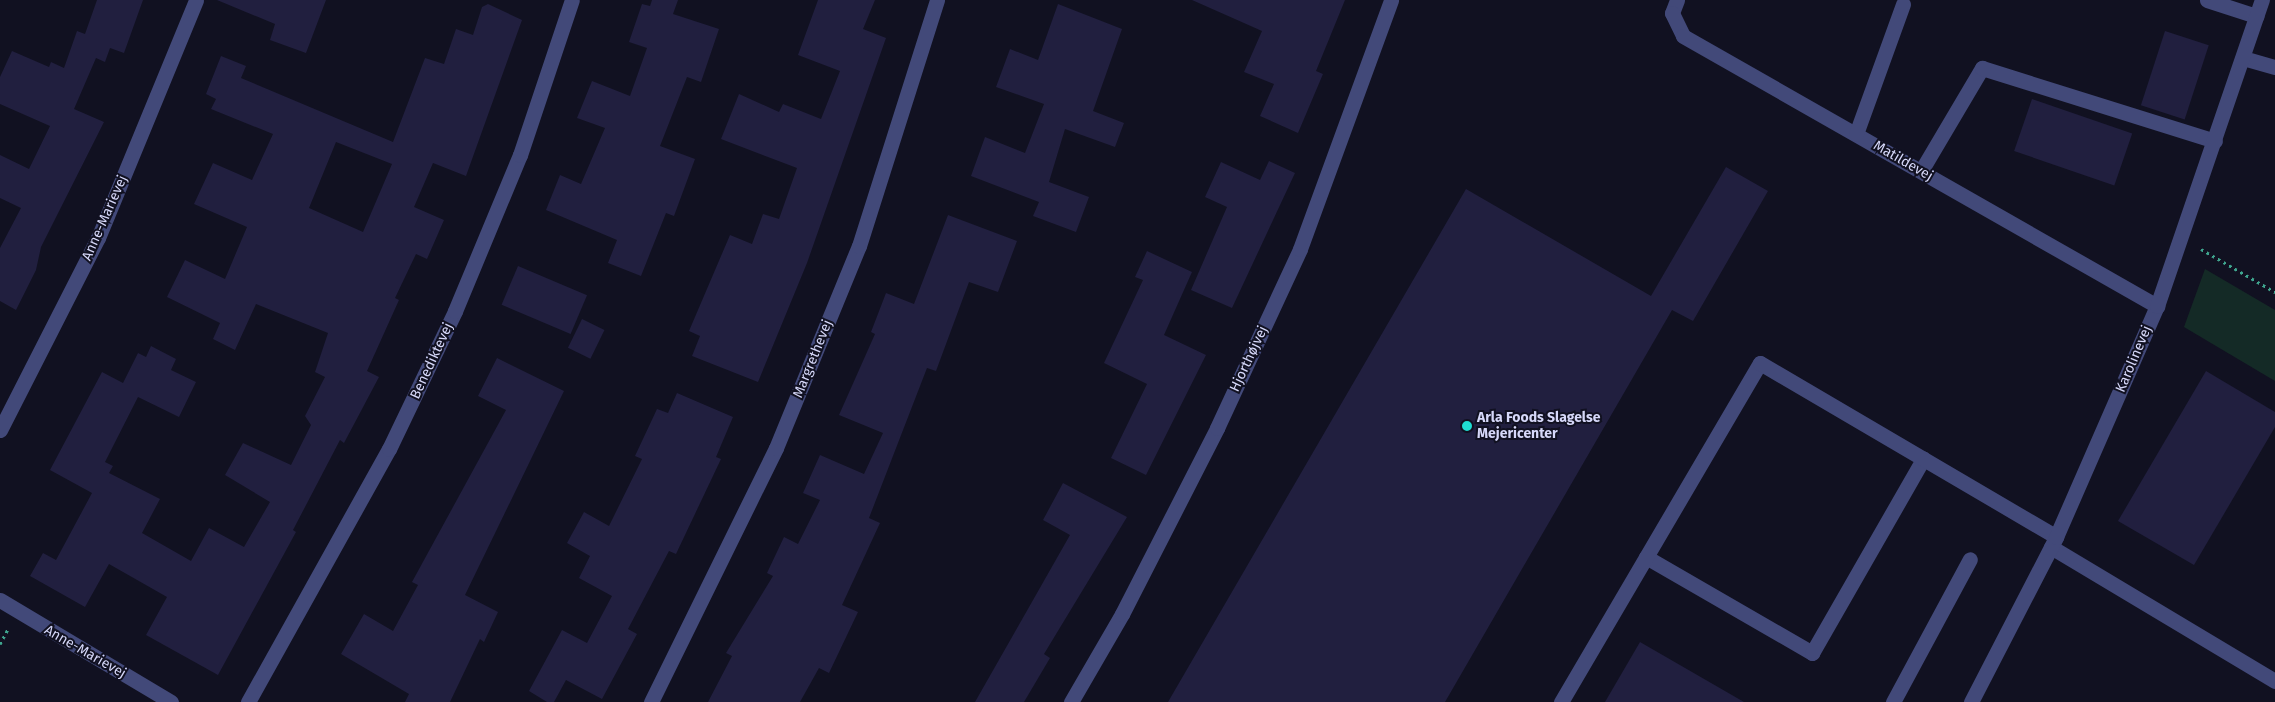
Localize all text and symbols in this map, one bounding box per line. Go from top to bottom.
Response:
street label: Matildevej [1870,137,1936,185]
street label: Anne-Marievej [79,173,131,263]
street label: Margrethevej [790,317,836,401]
street label: Benediktevej [407,320,457,402]
street label: Hjorthøjvej [1226,323,1272,395]
street label: Karolinevej [2112,323,2156,395]
place label: Arla Foods Slagelse Mejericenter [1477,410,1601,442]
marker: Arla Foods Slagelse Mejericenter [1461,420,1473,432]
street label: Anne-Marievej [41,622,129,682]

